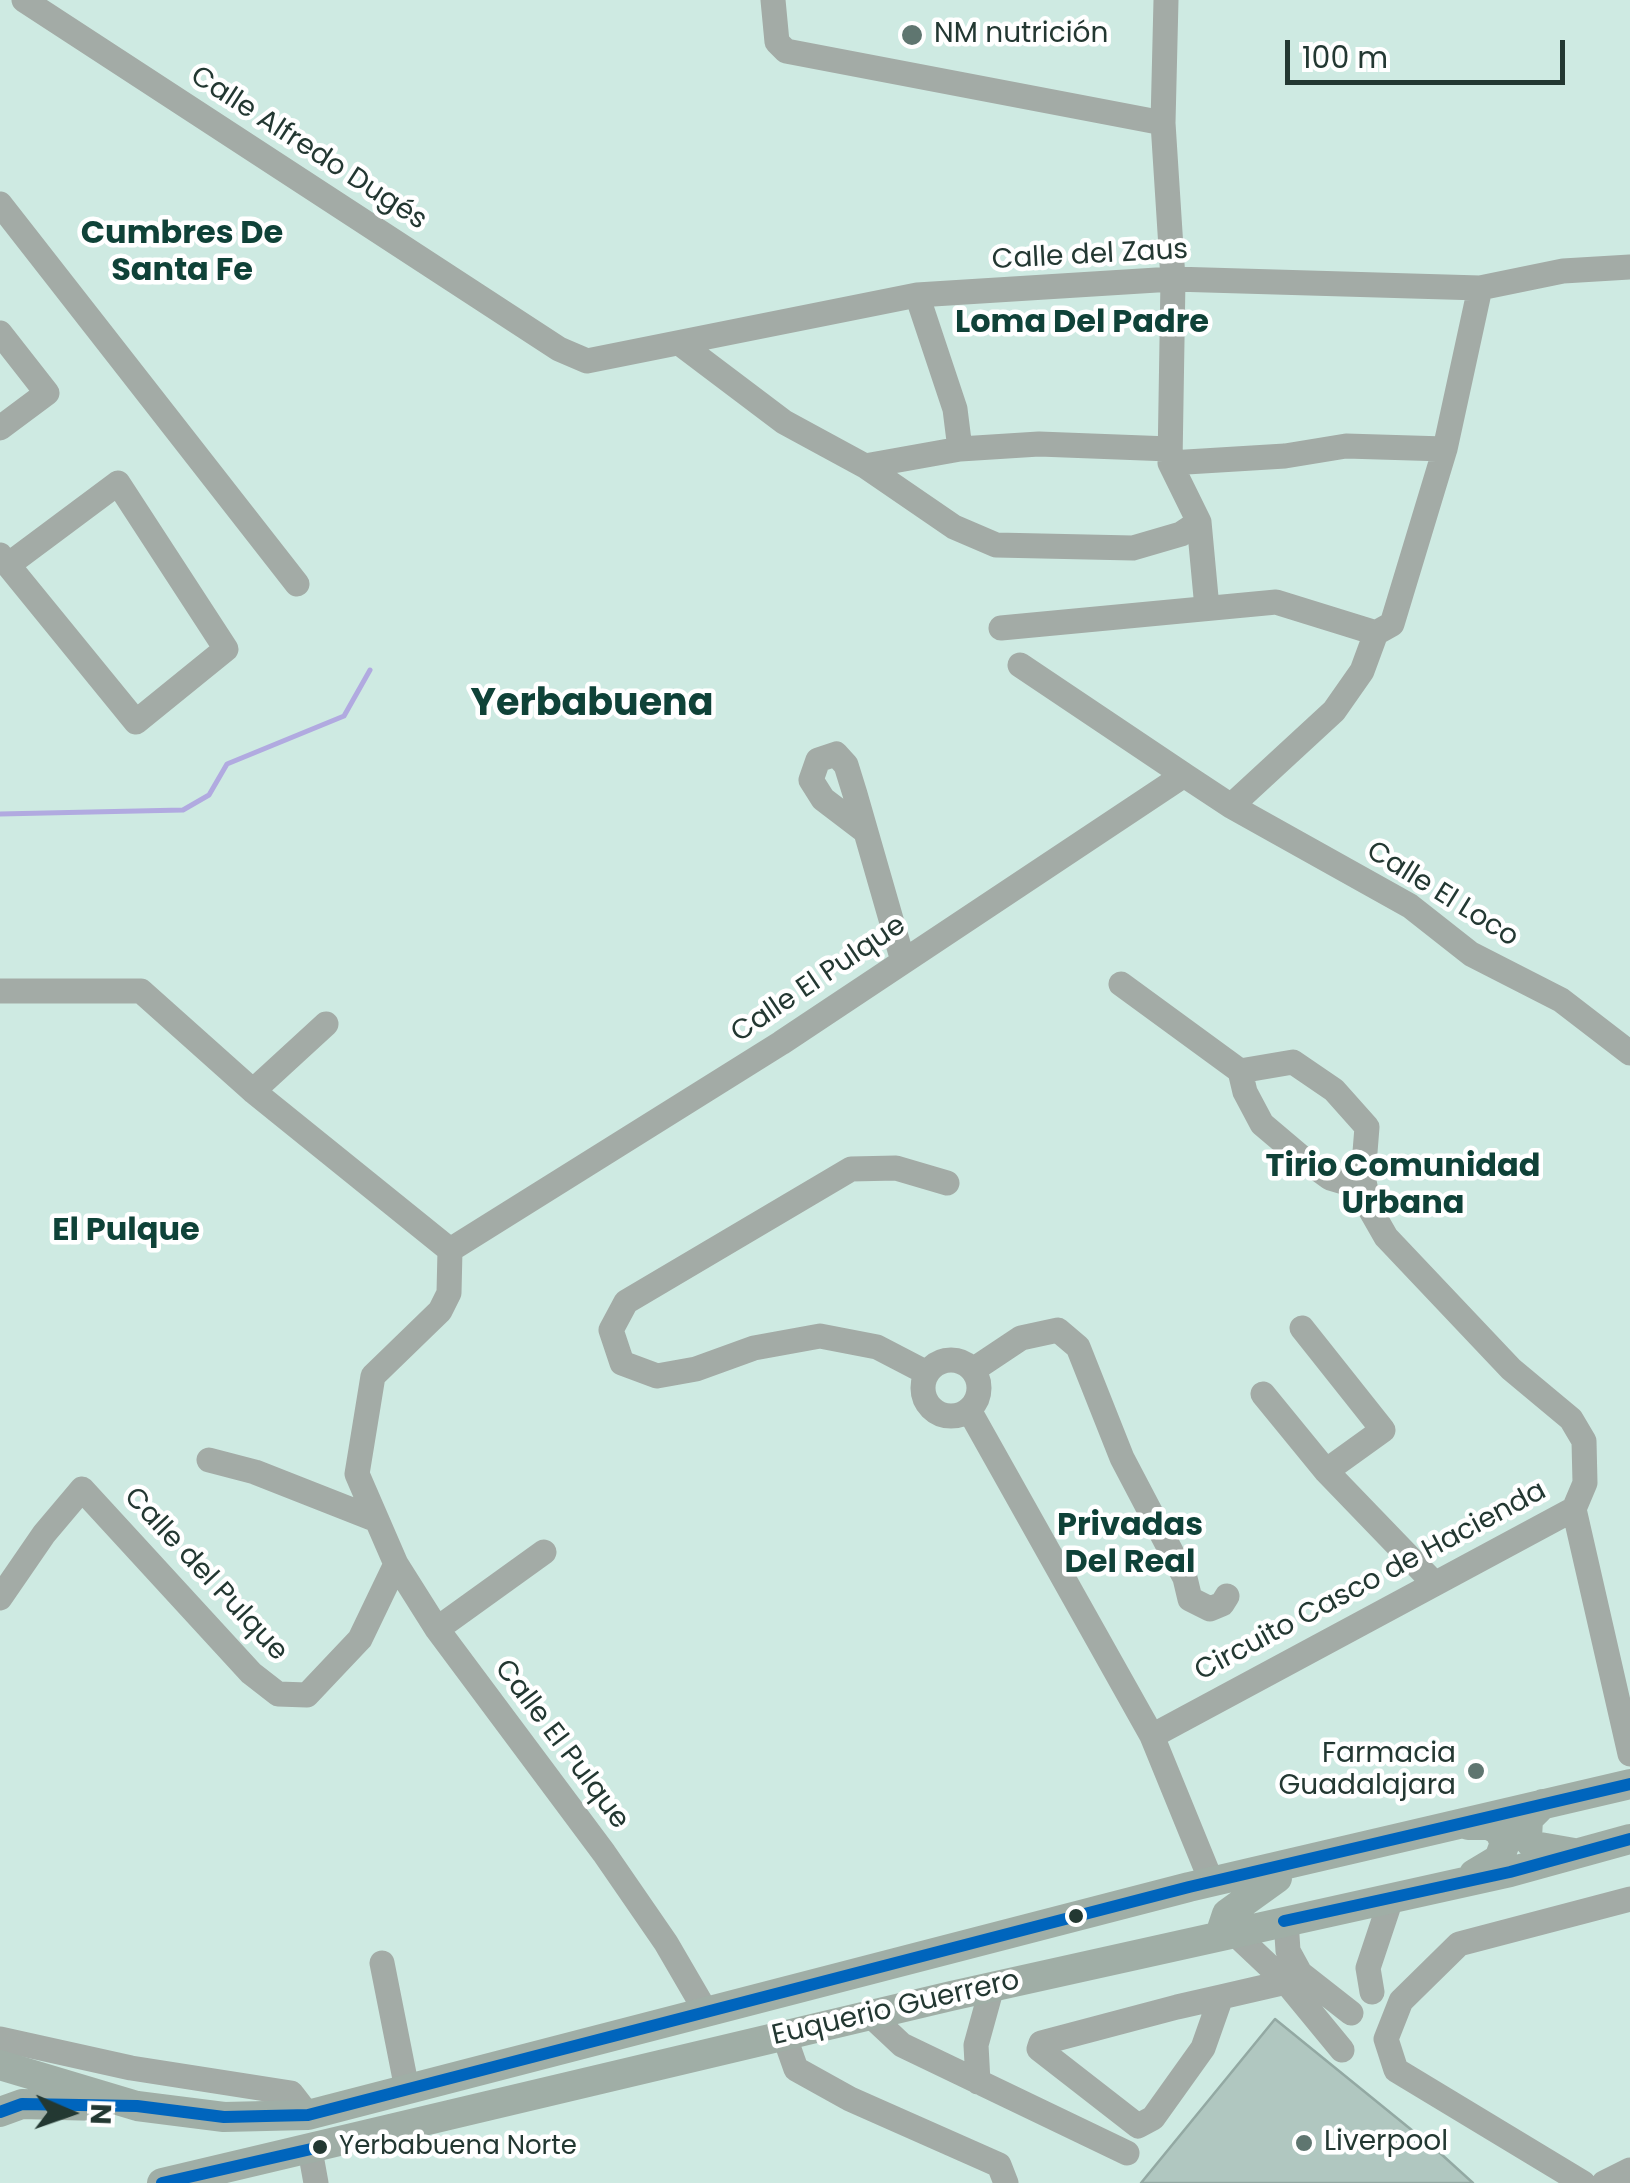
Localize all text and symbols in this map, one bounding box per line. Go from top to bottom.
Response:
place label: NM nutrición [934,18,1108,52]
scale bar [1290,20,1570,82]
marker: NM nutrición [899,22,925,48]
text: 100 m [1302,36,1388,79]
street label: Calle Alfredo Dugés [184,60,432,238]
district label: Cumbres De Santa Fe [81,216,283,291]
street label: Calle del Zaus [991,234,1189,278]
district label: Loma Del Padre [955,305,1209,343]
district label: Yerbabuena [470,682,714,728]
street label: Calle El Loco [1360,835,1524,955]
street label: Calle El Pulque [725,909,913,1051]
district label: Tirio Comunidad Urbana [1265,1149,1541,1224]
district label: El Pulque [52,1213,200,1251]
street label: Circuito Casco de Hacienda [1190,1475,1552,1689]
street label: Calle del Pulque [116,1481,294,1669]
district label: Privadas Del Real [1057,1508,1203,1583]
street label: Calle El Pulque [486,1654,636,1836]
place label: Farmacia Guadalajara [1278,1738,1456,1804]
marker: Farmacia Guadalajara [1465,1760,1487,1782]
unlabelled marker [1066,1906,1086,1926]
street label: Euquerio Guerrero [769,1964,1023,2054]
north arrow [20,2063,120,2163]
text: N [81,2103,120,2125]
place label: Liverpool [1324,2126,1448,2160]
place label: Yerbabuena Norte [339,2131,577,2163]
marker: Liverpool [1293,2132,1315,2154]
marker: Yerbabuena Norte [310,2137,330,2157]

